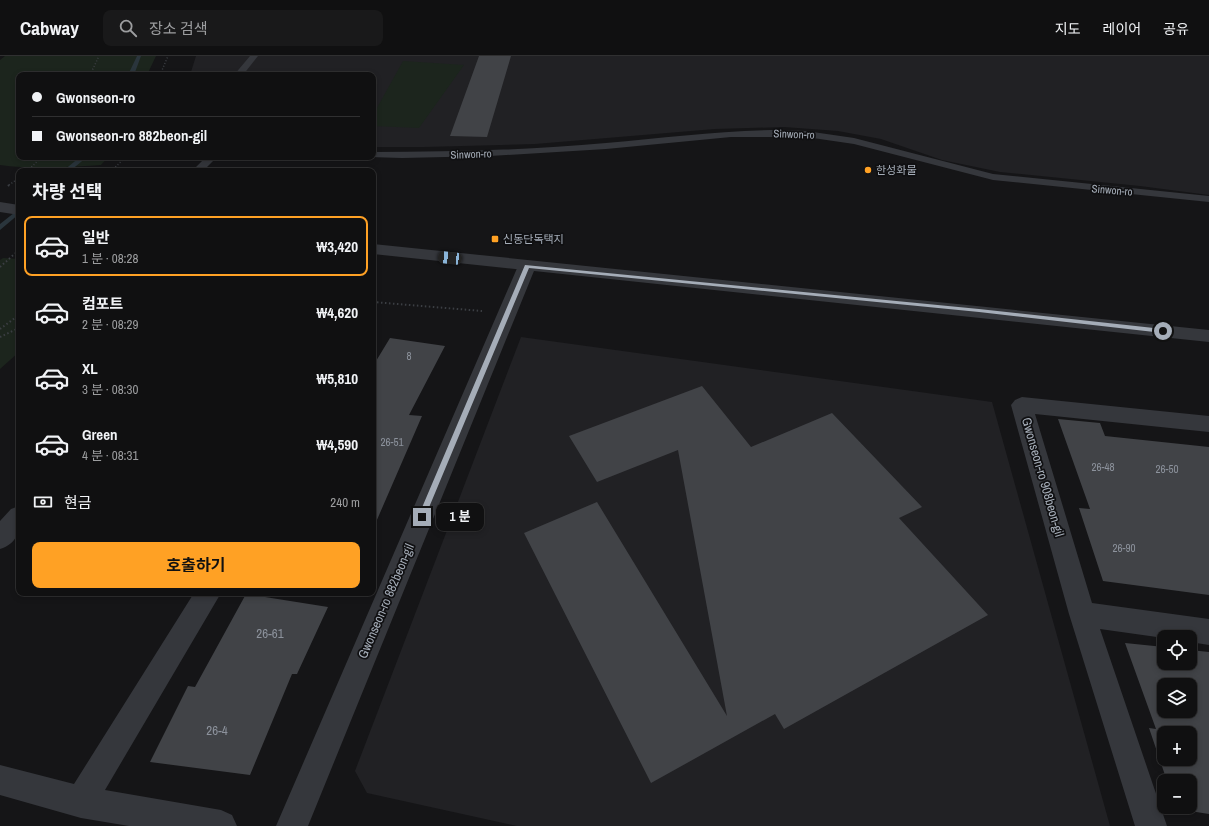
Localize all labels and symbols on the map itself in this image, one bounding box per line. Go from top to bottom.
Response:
street label: Sinwon-ro [773,126,815,142]
street label: Sinwon-ro [450,146,492,162]
place label: 한성화물 [876,163,916,177]
marker: 한성화물 [863,165,873,175]
street label: Sinwon-ro [1091,181,1133,199]
place label: 신동단독택지 [503,232,564,246]
marker: 신동단독택지 [490,234,500,244]
car [437,251,463,265]
route start [1154,322,1172,340]
house number: 8 [406,349,412,363]
street label: Gwonseon-ro 908beon-gil [1018,415,1068,539]
house number: 26-51 [380,435,404,449]
house number: 26-48 [1091,460,1115,474]
house number: 26-50 [1155,462,1179,476]
callout: 1 분 [436,503,484,531]
route end [413,508,431,526]
street label: Gwonseon-ro 882beon-gil [354,541,418,661]
house number: 26-90 [1112,541,1136,555]
house number: 26-61 [256,625,284,642]
house number: 26-4 [206,722,228,739]

